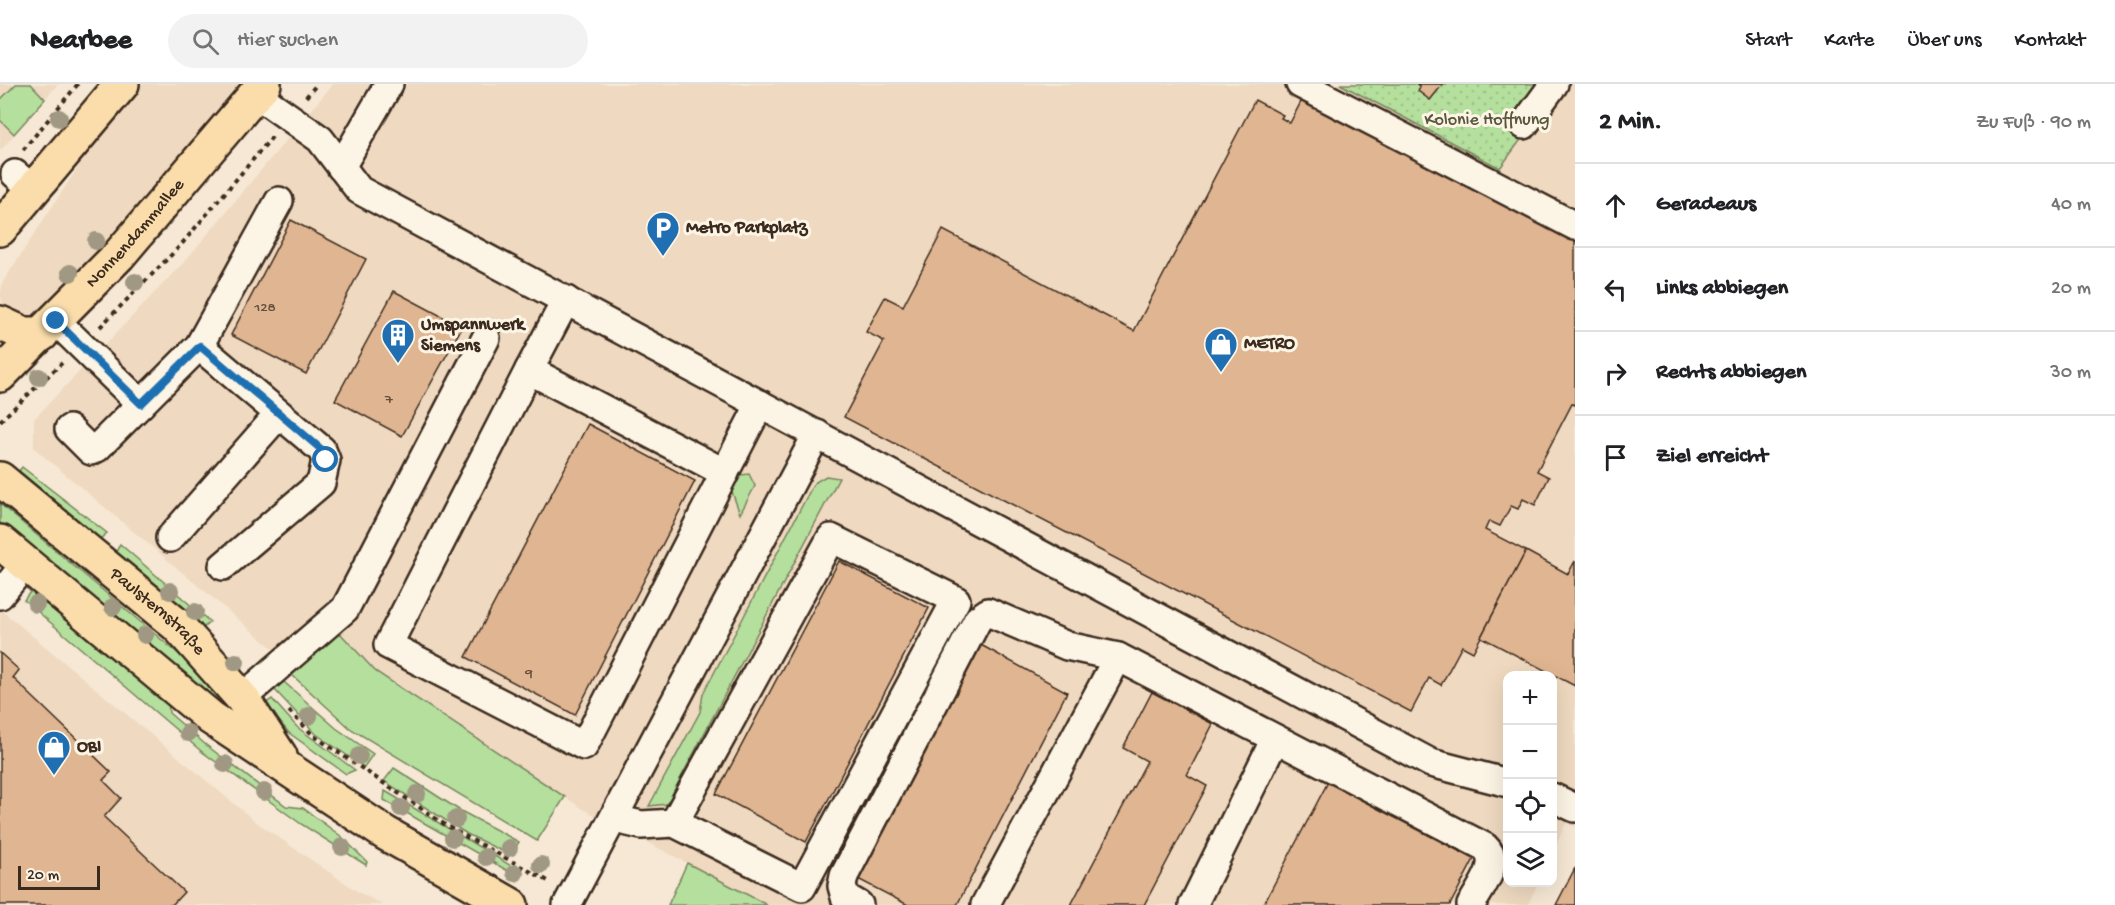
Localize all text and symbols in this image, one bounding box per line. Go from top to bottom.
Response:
search box [168,14,588,68]
text: Nearbee [30,25,132,58]
icon: search [189,25,222,58]
text: Hier suchen [237,28,338,54]
text: Start [1745,29,1791,54]
text: Karte [1824,29,1874,54]
text: Über uns [1907,29,1981,54]
text: Kontakt [2014,29,2085,54]
text: 2 Min. [1599,108,1662,139]
park label: Kolonie Hoffnung [1425,110,1550,131]
text: Zu Fuß · 90 m [1976,112,2091,135]
street label: Nonnendammallee [82,174,190,292]
icon: ahead [1599,189,1632,222]
text: Geradeaus [1656,192,1756,218]
text: 40 m [2051,194,2091,217]
parking icon: Metro Parkplatz [645,210,681,257]
place label: Metro Parkplatz [686,218,809,239]
icon: left [1599,273,1632,306]
text: Links abbiegen [1656,276,1788,302]
text: 20 m [2051,278,2091,301]
house number: 128 [253,299,276,317]
route end [42,307,68,333]
place label: Umspannwerk Siemens [421,315,526,357]
building icon: Umspannwerk Siemens [380,317,416,364]
shop icon: METRO [1203,326,1239,373]
place label: METRO [1244,334,1295,355]
icon: right [1599,357,1632,390]
text: Rechts abbiegen [1656,360,1806,386]
text: 30 m [2050,362,2091,385]
house number: 7 [384,391,394,409]
icon: arrive [1599,441,1632,474]
text: Ziel erreicht [1656,444,1768,470]
route start [312,446,338,472]
street label: Paulsternstraße [105,563,210,660]
house number: 9 [524,665,533,683]
map controls [1503,671,1557,887]
button: + [1503,671,1557,725]
button: − [1503,725,1557,779]
shop icon: OBI [36,729,72,776]
place label: OBI [77,737,101,758]
button: locate [1503,779,1557,833]
button: layers [1503,833,1557,887]
scale bar [18,863,100,890]
text: 20 m [27,867,59,886]

